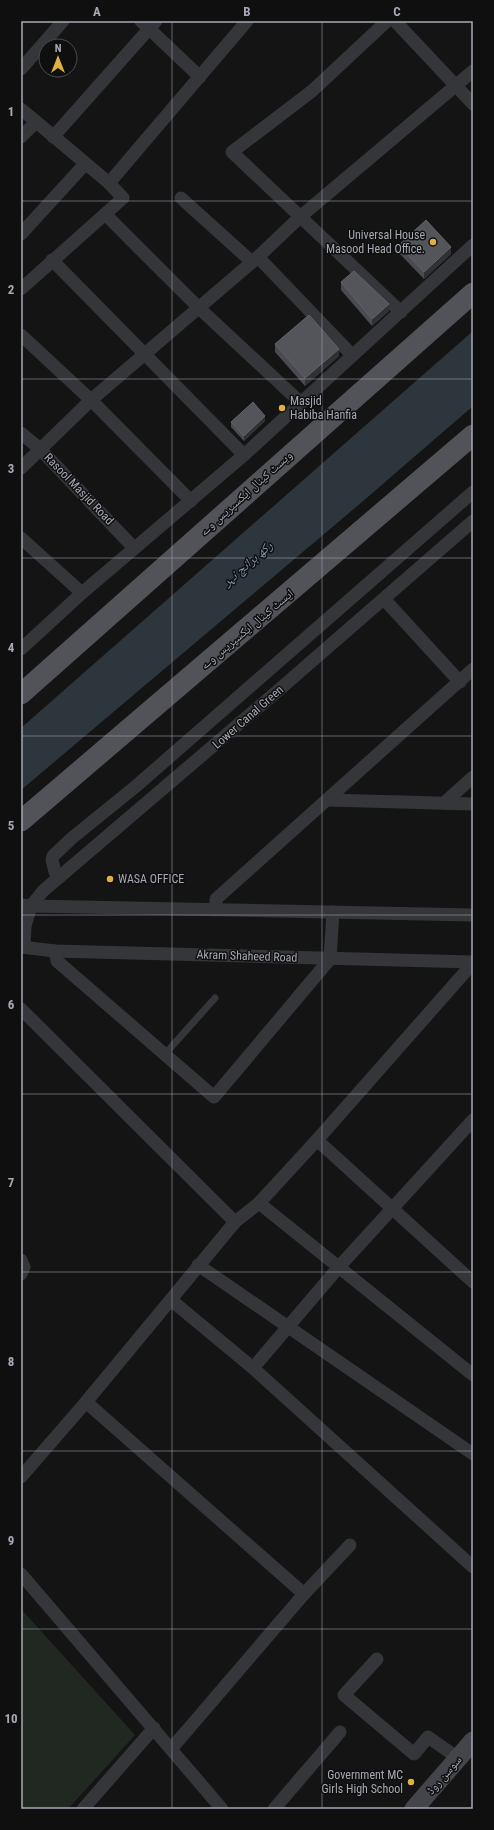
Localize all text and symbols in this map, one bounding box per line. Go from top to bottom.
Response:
text: A [93,4,101,19]
text: B [243,4,251,19]
text: C [393,4,401,19]
north arrow [38,38,78,78]
text: N [55,42,62,55]
text: 1 [8,104,14,119]
place label: Universal House Masood Head Office. [326,228,425,256]
marker: Universal House Masood Head Office. [428,237,438,247]
text: 2 [8,282,15,297]
place label: Masjid Habiba Hanfia [290,394,357,422]
marker: Masjid Habiba Hanfia [277,403,287,413]
street label: ویسٹ کینال ایکسپریس وے [197,448,295,538]
street label: Rasool Masjid Road [41,450,117,528]
text: 3 [8,461,14,476]
water label: رکھ برانچ نہر [219,538,276,590]
street label: ایسٹ کینال ایکسپریس وے [198,586,296,672]
text: 4 [8,640,15,655]
street label: Lower Canal Green [210,682,286,751]
text: 5 [8,818,15,833]
place label: WASA OFFICE [118,872,184,886]
marker: WASA OFFICE [105,874,115,884]
street label: Akram Shaheed Road [196,947,298,965]
text: 6 [8,997,15,1012]
text: 7 [8,1175,15,1190]
text: 8 [8,1354,14,1369]
text: 9 [8,1533,14,1548]
text: 10 [4,1711,18,1726]
street label: سوسن روڈ [423,1753,465,1797]
place label: Government MC Girls High School [321,1768,403,1796]
marker: Government MC Girls High School [406,1777,416,1787]

